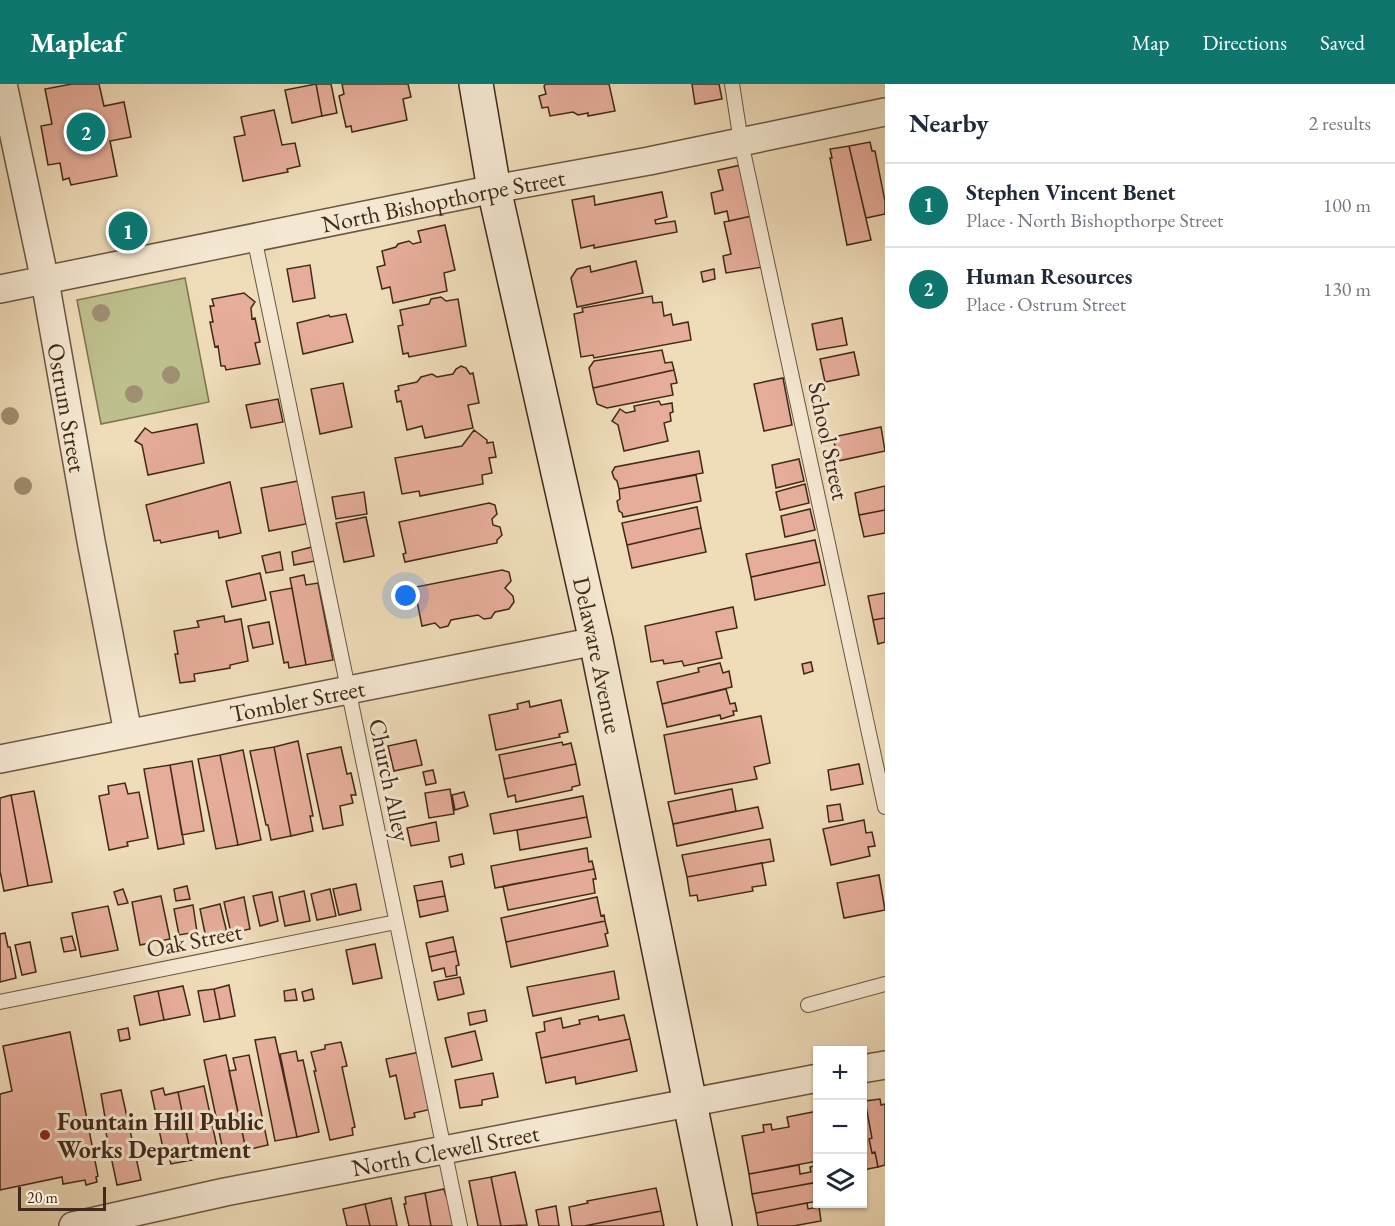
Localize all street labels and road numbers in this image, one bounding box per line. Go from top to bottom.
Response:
street label: North Bishopthorpe Street [319,161,568,239]
street label: Ostrum Street [41,341,94,475]
street label: School Street [801,379,857,503]
street label: Delaware Avenue [566,574,630,736]
street label: Tombler Street [227,672,368,729]
street label: Church Alley [362,716,418,845]
street label: Oak Street [144,915,245,964]
street label: North Clewell Street [349,1116,542,1183]

